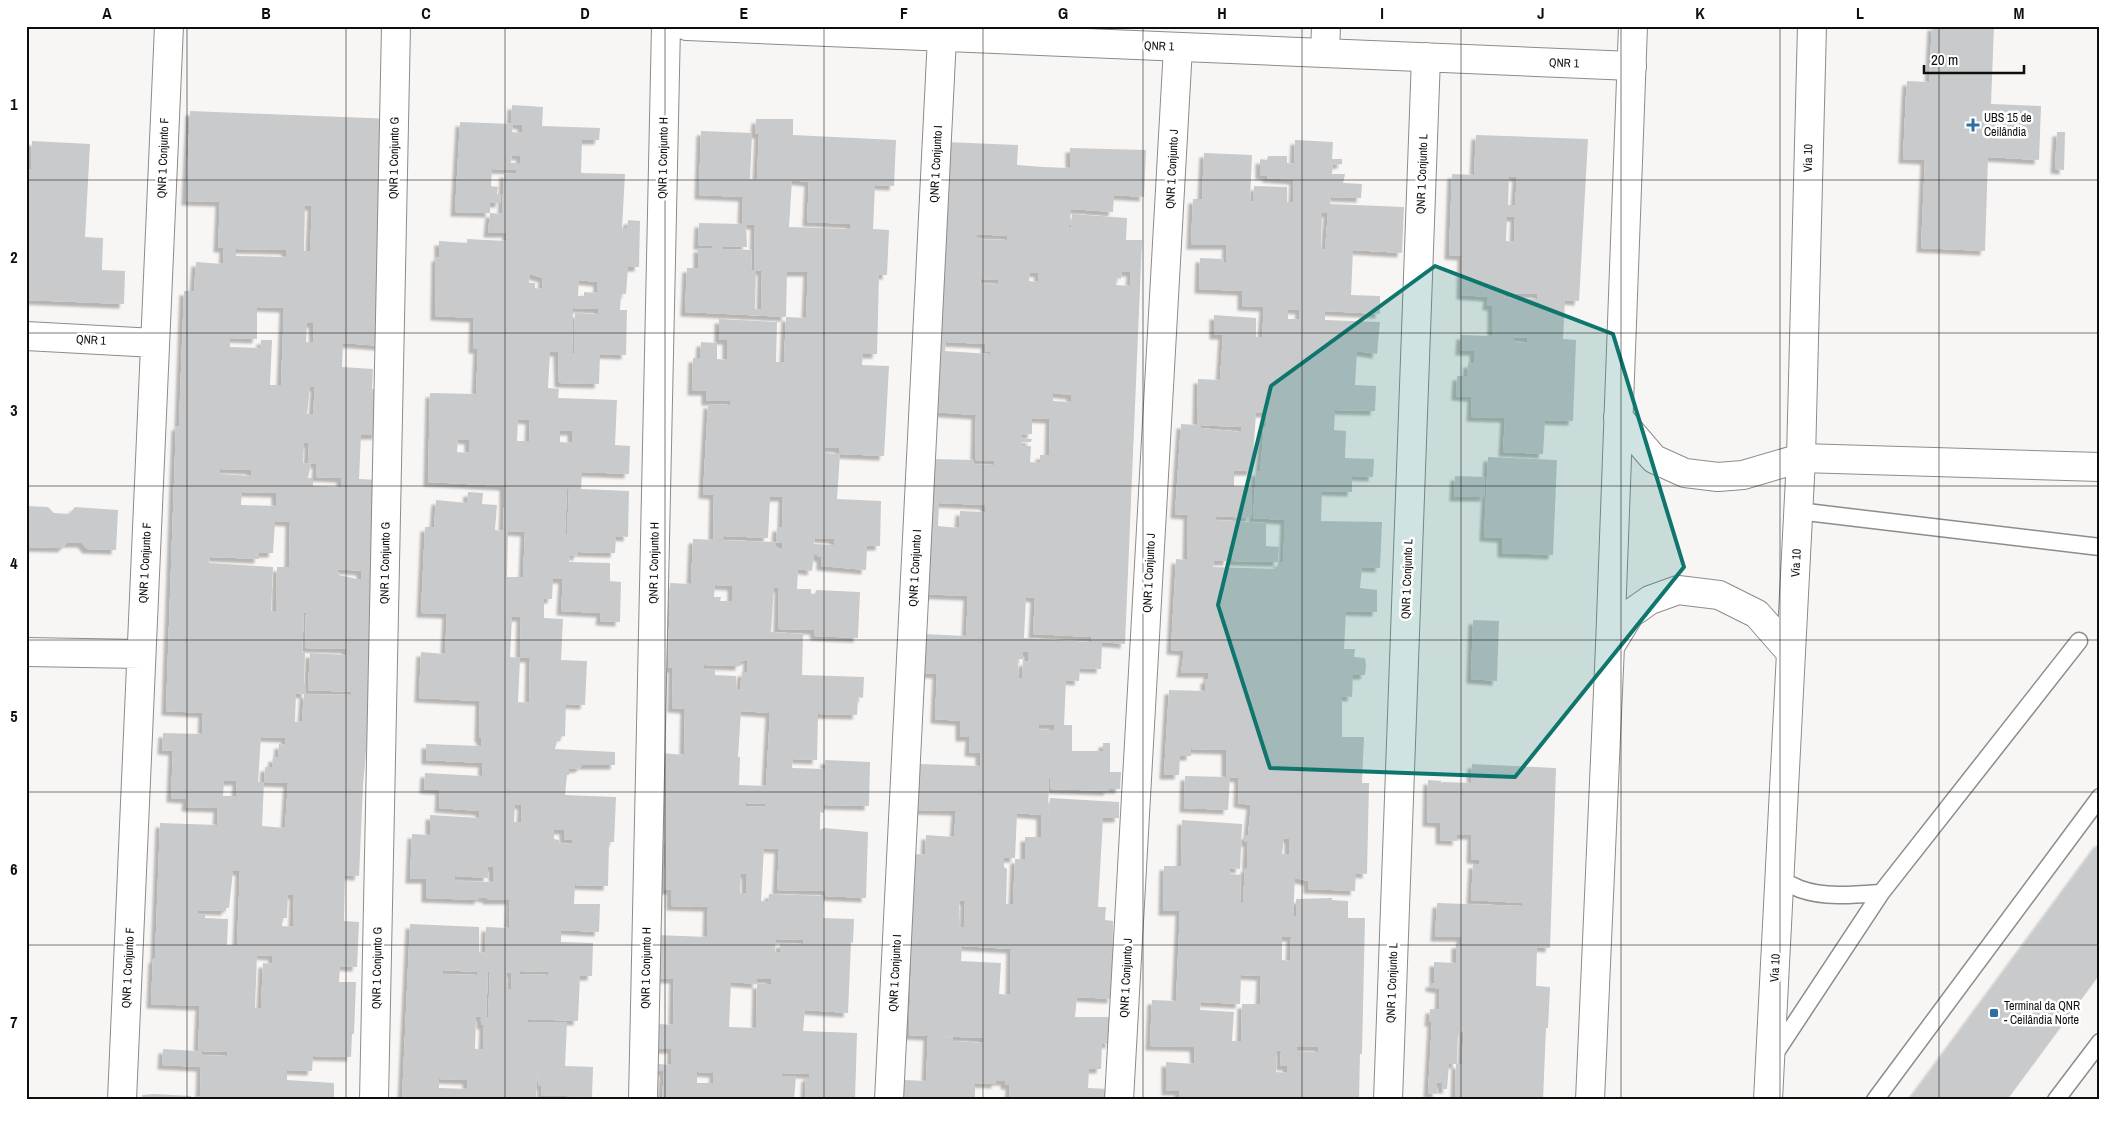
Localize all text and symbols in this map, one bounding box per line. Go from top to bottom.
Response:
text: A [102,2,112,24]
text: B [261,2,271,24]
text: C [421,2,431,24]
text: D [580,2,590,24]
text: E [740,2,749,24]
text: F [900,2,908,24]
text: G [1058,2,1068,24]
text: H [1217,2,1227,24]
text: I [1380,2,1384,24]
text: J [1537,2,1545,24]
text: K [1695,2,1705,24]
text: L [1856,2,1864,24]
text: M [2014,2,2025,24]
street label: QNR 1 [1144,37,1175,55]
scale bar [1924,42,2024,74]
text: 20 m [1931,49,1958,70]
street label: QNR 1 [1549,54,1580,72]
text: 1 [10,93,18,115]
place label: UBS 15 de Ceilândia [1984,110,2032,140]
street label: QNR 1 Conjunto F [154,117,172,199]
street label: QNR 1 Conjunto G [385,117,403,199]
street label: QNR 1 Conjunto H [654,117,672,199]
marker: UBS 15 de Ceilândia [1966,118,1980,132]
street label: QNR 1 Conjunto I [926,125,946,203]
street label: QNR 1 Conjunto J [1162,129,1182,209]
street label: QNR 1 Conjunto L [1413,133,1431,214]
street label: Via 10 [1800,144,1816,172]
text: 2 [10,246,18,268]
street label: QNR 1 [76,331,107,349]
text: 3 [10,399,18,421]
street label: QNR 1 Conjunto F [135,522,155,604]
street label: QNR 1 Conjunto G [376,522,394,604]
street label: QNR 1 Conjunto H [645,522,663,604]
street label: QNR 1 Conjunto I [905,529,925,607]
street label: QNR 1 Conjunto J [1139,533,1159,613]
street label: QNR 1 Conjunto L [1398,538,1416,619]
street label: Via 10 [1787,548,1805,578]
text: 4 [10,552,18,574]
text: 5 [10,705,18,727]
text: 6 [10,858,18,880]
street label: QNR 1 Conjunto F [118,927,138,1009]
street label: QNR 1 Conjunto G [368,927,386,1009]
street label: QNR 1 Conjunto H [637,927,655,1009]
street label: QNR 1 Conjunto I [885,934,905,1012]
street label: QNR 1 Conjunto J [1116,938,1136,1018]
street label: QNR 1 Conjunto L [1383,942,1401,1023]
street label: Via 10 [1766,953,1784,983]
place label: Terminal da QNR - Ceilândia Norte [2004,998,2080,1028]
marker: Terminal da QNR - Ceilândia Norte [1988,1007,2000,1019]
text: 7 [10,1011,18,1033]

